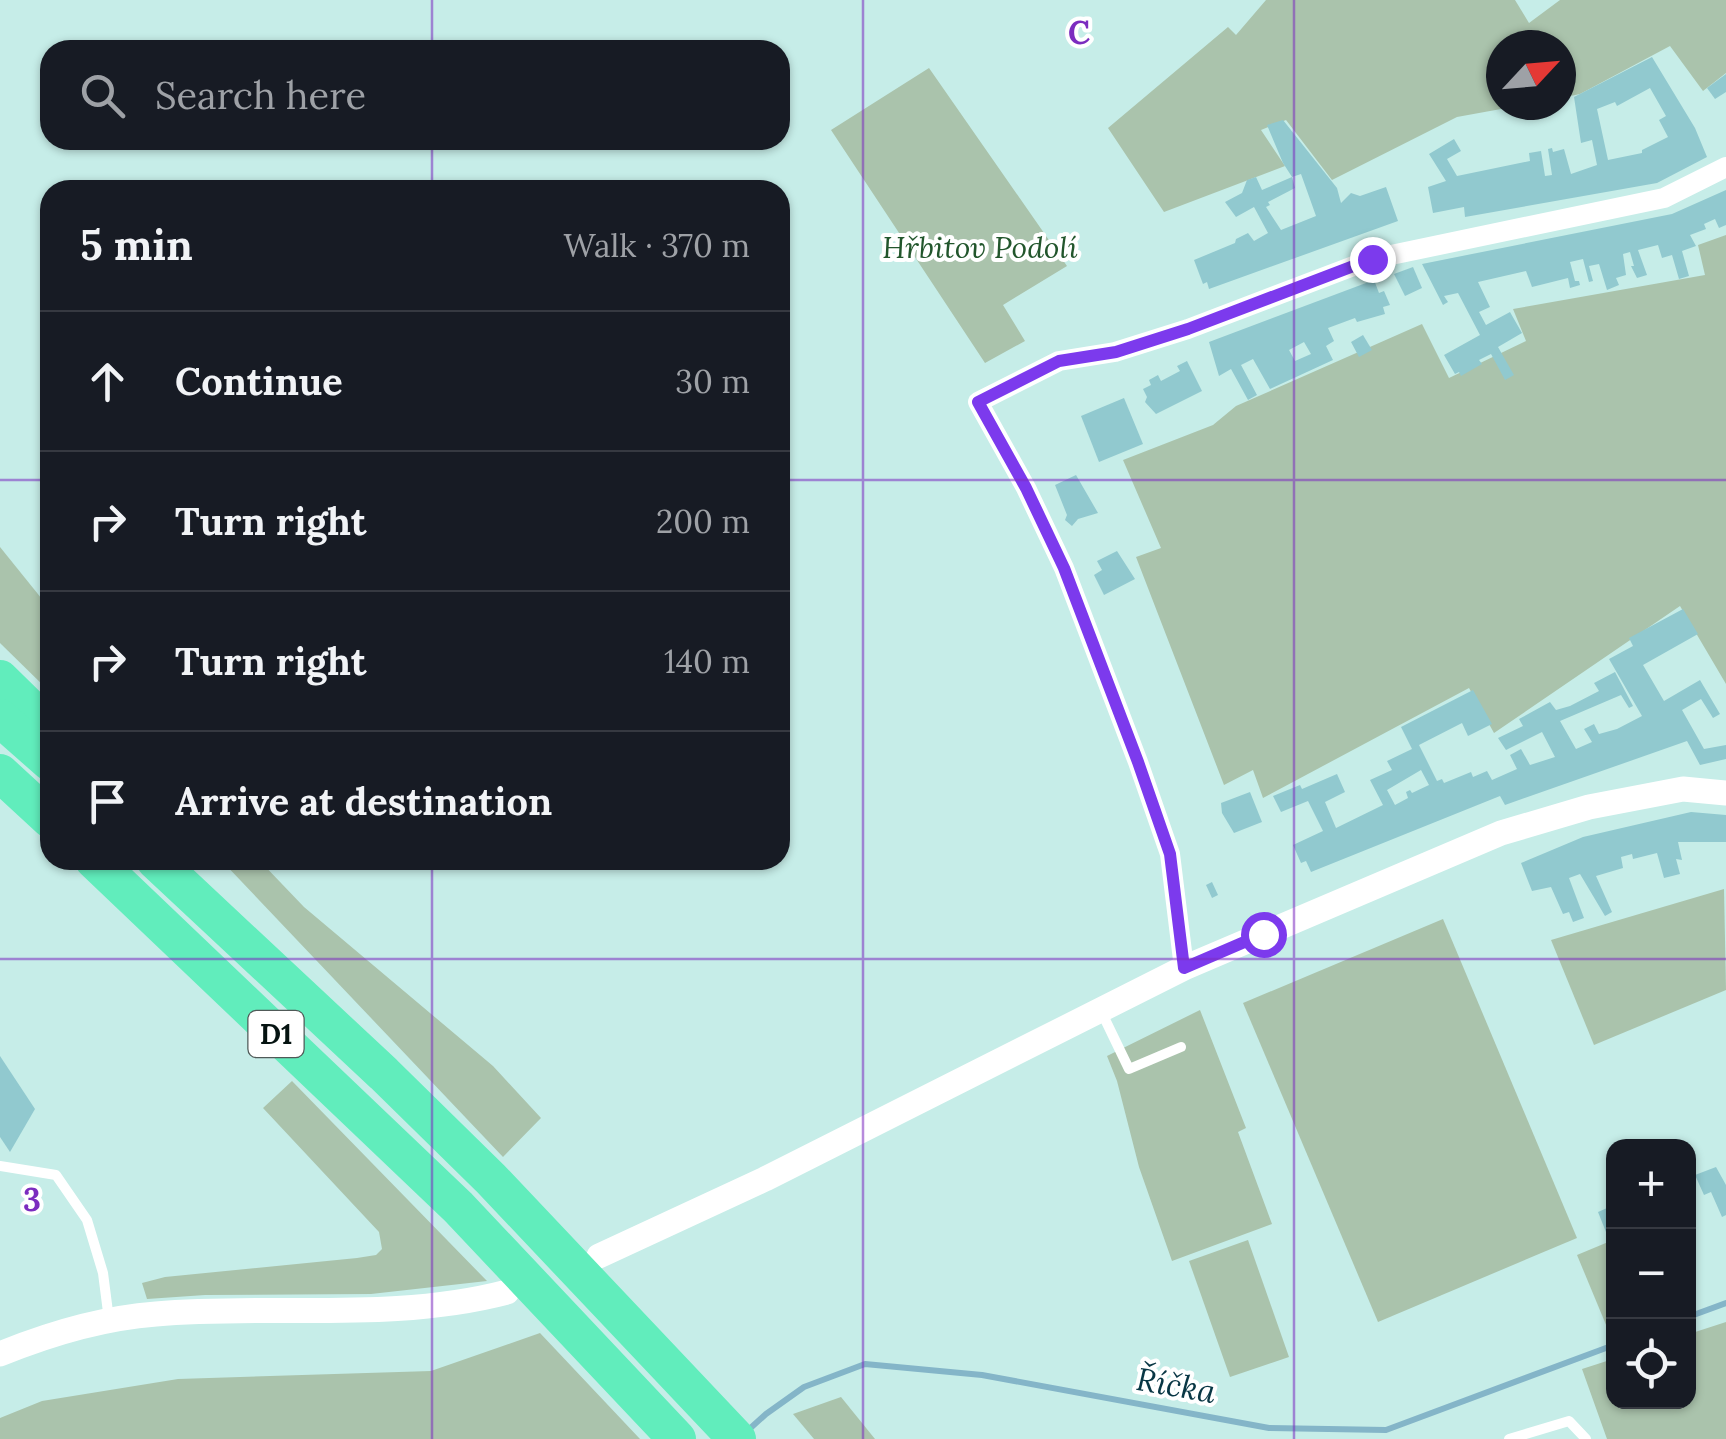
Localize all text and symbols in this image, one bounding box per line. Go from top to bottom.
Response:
text: C [1068,12,1090,53]
north arrow [1486,30,1576,120]
search box [40,40,790,150]
icon: search [75,68,130,123]
text: Search here [155,71,366,119]
text: 5 min [80,218,193,272]
text: Walk · 370 m [563,225,750,266]
park label: Hřbitov Podolí [882,228,1078,266]
route end [1350,237,1396,283]
icon: ahead [80,354,135,409]
text: Continue [175,357,343,405]
text: 30 m [675,361,750,402]
icon: right [80,494,135,549]
text: Turn right [175,497,366,545]
text: 200 m [656,501,750,542]
icon: right [80,634,135,689]
text: Turn right [175,637,366,685]
text: 140 m [664,641,750,682]
icon: arrive [80,774,135,829]
text: Arrive at destination [175,777,552,825]
route start [1241,912,1287,958]
road number: D1 [248,1011,304,1057]
map controls [1606,1139,1696,1409]
button: + [1606,1139,1696,1229]
text: 3 [23,1179,41,1220]
button: − [1606,1229,1696,1319]
button: locate [1606,1319,1696,1409]
water label: Říčka [1133,1358,1219,1412]

